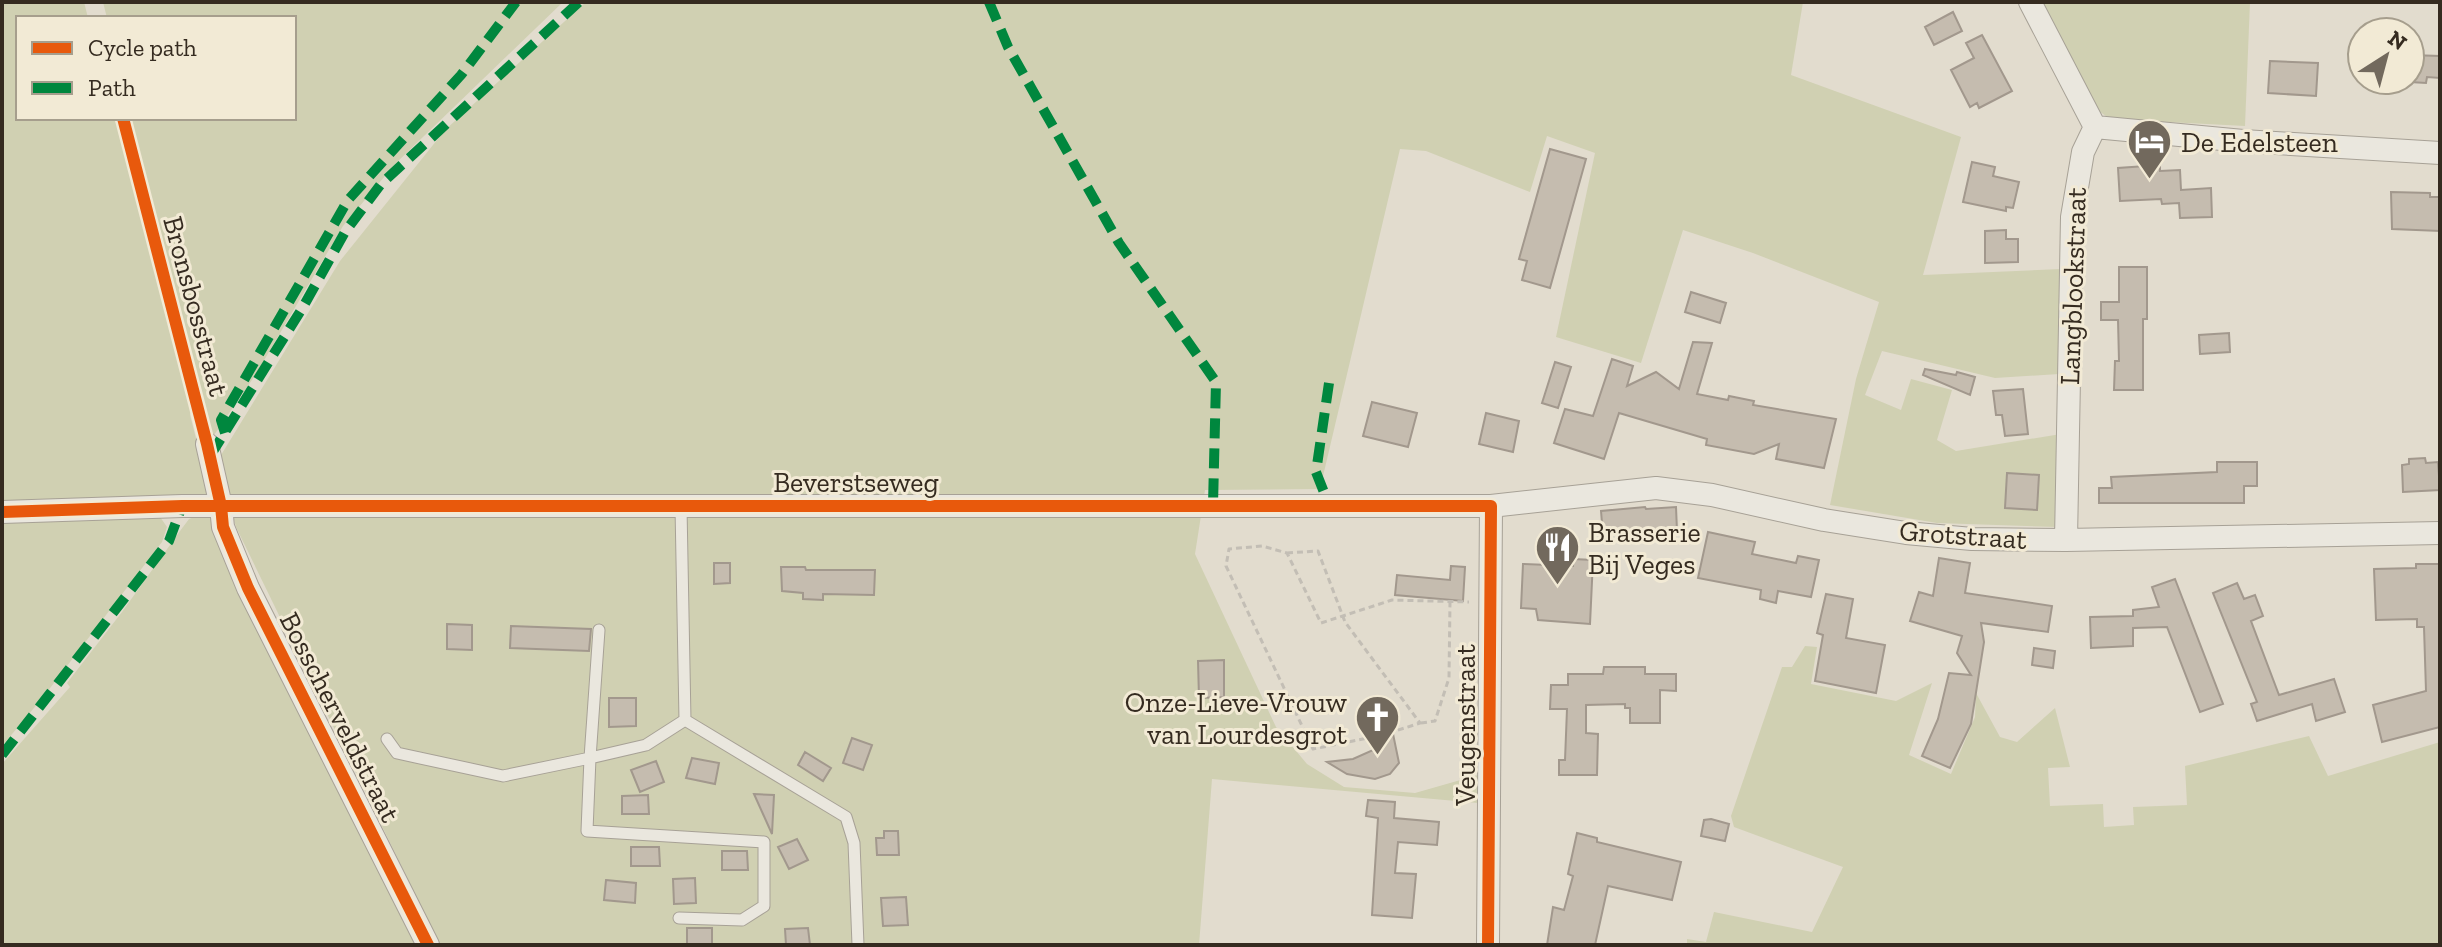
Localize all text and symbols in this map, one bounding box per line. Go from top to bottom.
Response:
legend [16,16,296,120]
north arrow [2346,16,2426,96]
text: N [2383,24,2412,56]
text: Cycle path [88,33,197,62]
text: Path [88,73,136,102]
hotel icon: De Edelsteen [2126,118,2174,181]
place label: De Edelsteen [2181,126,2338,159]
street label: Langblookstraat [2053,186,2093,385]
street label: Bronsbosstraat [156,212,236,400]
street label: Beverstseweg [773,466,939,499]
street label: Grotstraat [1898,514,2028,556]
place label: Brasserie Bij Veges [1588,516,1701,581]
restaurant icon: Brasserie Bij Veges [1533,524,1581,587]
street label: Bosscherveldstraat [273,607,407,828]
street label: Veugenstraat [1449,644,1482,807]
place label: Onze-Lieve-Vrouw van Lourdesgrot [1125,686,1348,751]
church icon: Onze-Lieve-Vrouw van Lourdesgrot [1354,694,1402,757]

